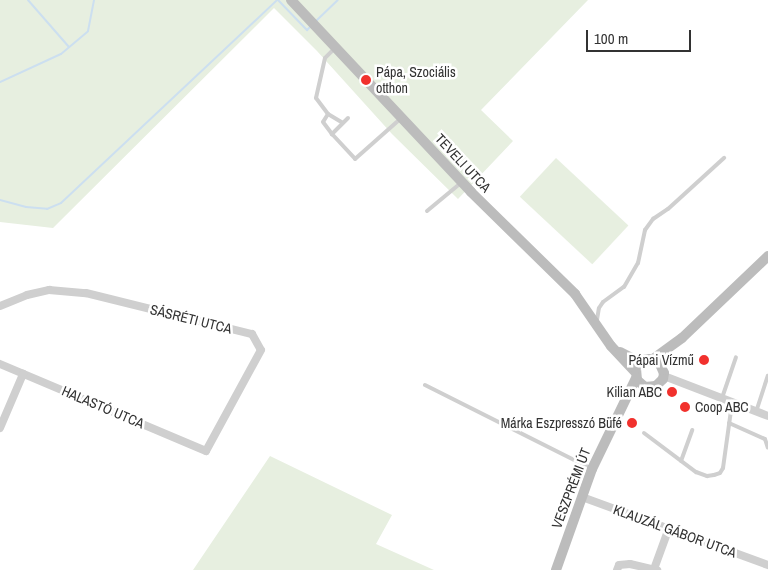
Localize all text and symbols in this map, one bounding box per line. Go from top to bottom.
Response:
scale bar [588,20,693,52]
text: 100 m [594,28,628,49]
place label: Pápa, Szociális otthon [376,64,456,96]
marker: Pápa, Szociális otthon [360,74,372,86]
street label: TEVELI UTCA [432,130,494,196]
street label: SÁSRÉTI UTCA [148,301,234,337]
place label: Pápai Vízmű [628,352,694,368]
marker: Pápai Vízmű [698,354,710,366]
street label: HALASTÓ UTCA [59,382,147,432]
place label: Kilian ABC [606,384,662,400]
marker: Kilian ABC [666,386,678,398]
place label: Coop ABC [695,399,749,415]
marker: Coop ABC [679,401,691,413]
place label: Márka Eszpresszó Büfé [501,415,622,431]
marker: Márka Eszpresszó Büfé [626,417,638,429]
street label: VESZPRÉMI ÚT [548,445,594,531]
street label: KLAUZÁL GÁBOR UTCA [611,501,739,561]

